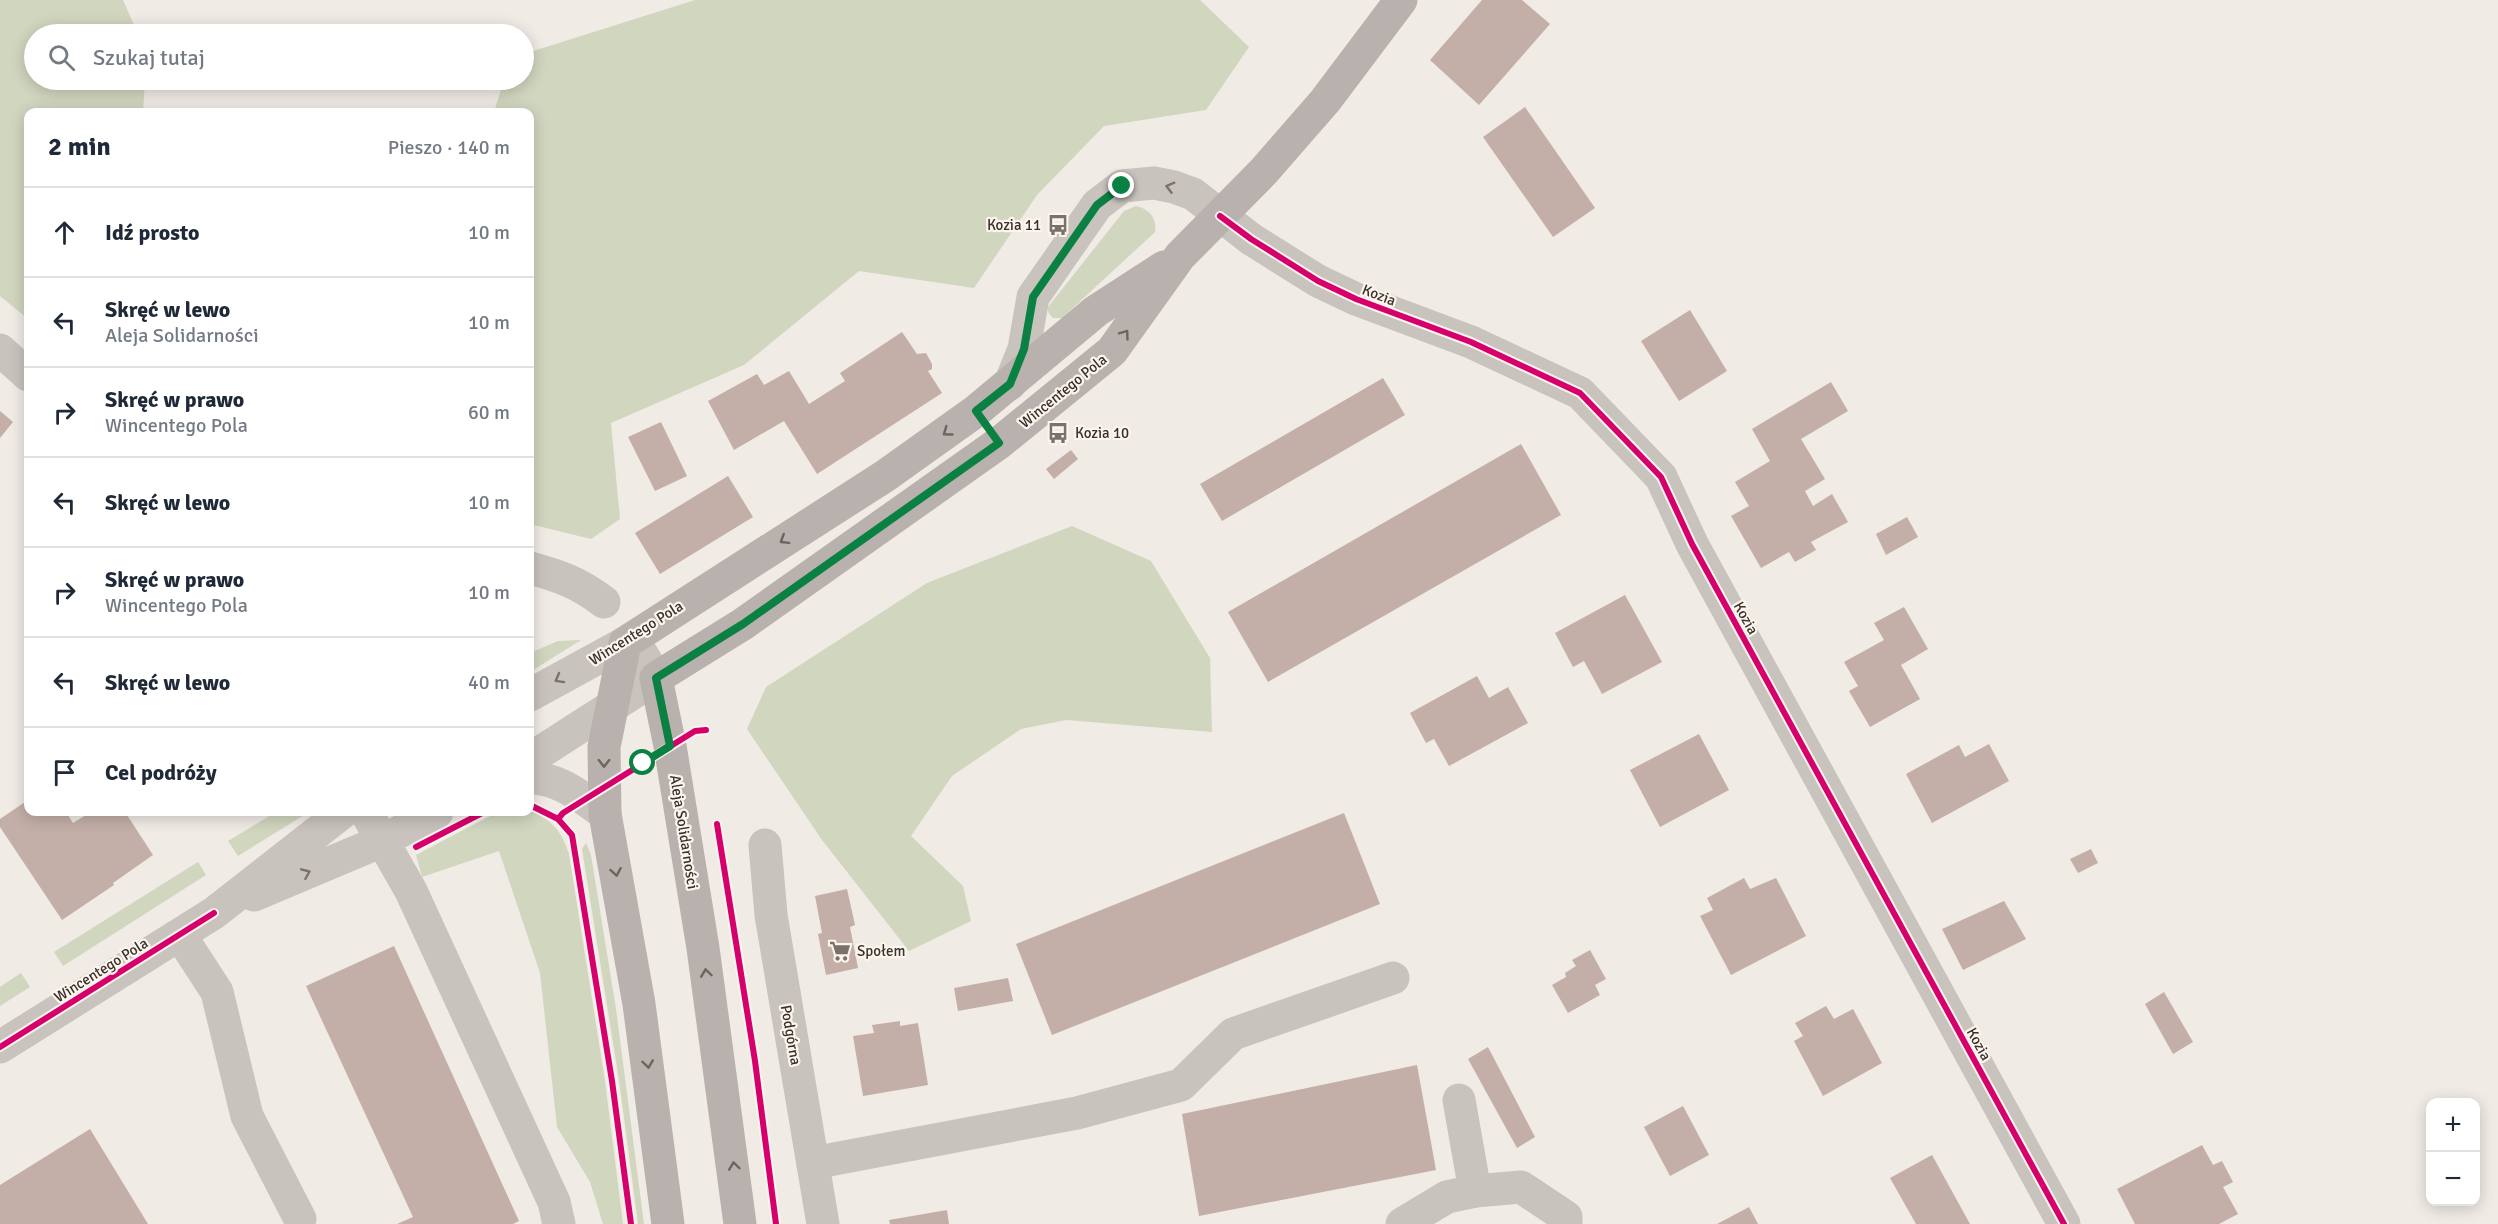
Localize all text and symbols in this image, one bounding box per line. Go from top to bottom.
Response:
search box [24,24,534,90]
icon: search [45,41,78,74]
text: Szukaj tutaj [93,44,205,71]
text: 2 min [48,131,111,163]
text: Pieszo · 140 m [388,135,510,160]
route end [1108,172,1134,198]
one-way arrow [1165,182,1176,194]
bus stop icon: Kozia 11 [1046,213,1070,237]
icon: ahead [48,216,81,249]
place label: Kozia 11 [987,216,1041,234]
text: Idź prosto [105,219,200,246]
text: 10 m [468,220,510,245]
street label: Kozia [1360,280,1398,310]
text: Skręć w lewo [105,296,230,323]
icon: left [48,306,81,339]
text: 10 m [468,310,510,335]
text: Aleja Solidarności [105,323,259,348]
one-way arrow [1118,329,1129,340]
street label: Wincentego Pola [1016,350,1110,432]
text: Skręć w prawo [105,386,244,413]
icon: right [48,396,81,429]
text: 60 m [468,400,510,425]
text: Wincentego Pola [105,413,248,438]
bus stop icon: Kozia 10 [1046,421,1070,445]
place label: Kozia 10 [1075,424,1129,442]
one-way arrow [942,425,953,436]
icon: left [48,486,81,519]
text: Skręć w lewo [105,489,230,516]
text: 10 m [468,490,510,515]
one-way arrow [780,533,790,545]
text: Skręć w prawo [105,566,244,593]
icon: right [48,576,81,609]
text: 10 m [468,580,510,605]
text: Wincentego Pola [105,593,248,618]
street label: Wincentego Pola [586,597,686,669]
street label: Kozia [1730,598,1762,638]
icon: left [48,666,81,699]
text: Skręć w lewo [105,669,230,696]
text: 40 m [468,670,510,695]
one-way arrow [554,672,565,684]
route start [629,749,655,775]
icon: arrive [48,756,81,789]
one-way arrow [598,758,610,767]
text: Cel podróży [105,759,217,786]
street label: Aleja Solidarności [666,774,702,890]
one-way arrow [609,866,622,876]
one-way arrow [300,868,311,880]
street label: Wincentego Pola [51,934,151,1006]
supermarket icon: Społem [828,939,852,963]
place label: Społem [857,942,906,960]
one-way arrow [701,968,713,977]
street label: Podgórna [777,1003,805,1067]
street label: Kozia [1963,1024,1995,1064]
one-way arrow [641,1059,653,1069]
map controls [2426,1098,2480,1206]
button: + [2426,1098,2480,1152]
button: − [2426,1152,2480,1206]
one-way arrow [728,1161,740,1170]

